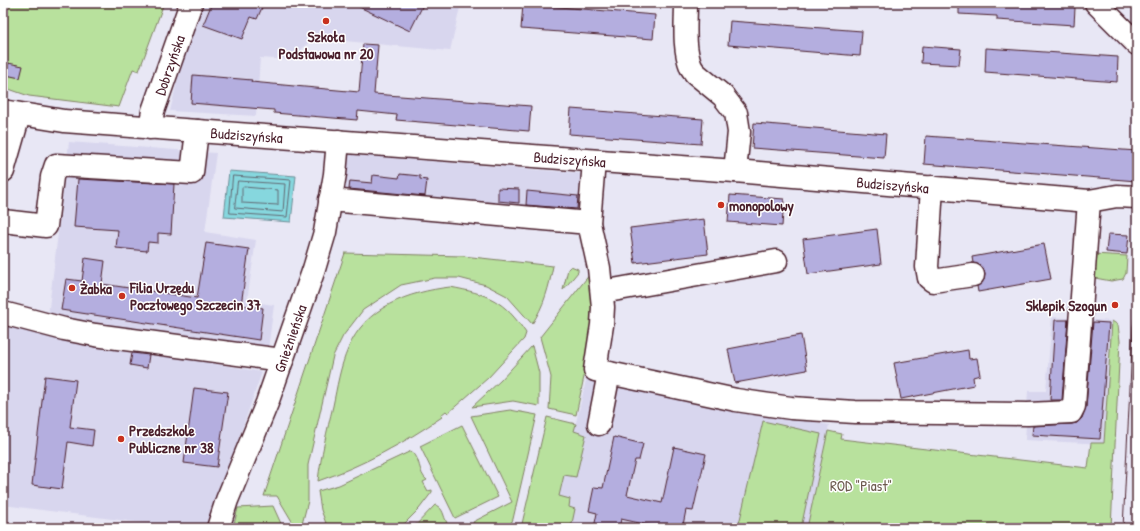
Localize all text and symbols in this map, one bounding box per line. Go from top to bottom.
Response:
marker: Szkoła Podstawowa nr 20 [321,16,331,26]
place label: Szkoła Podstawowa nr 20 [279,26,374,64]
street label: Dobrzyńska [149,32,190,98]
street label: Budziszyńska [210,121,284,148]
street label: Budziszyńska [533,146,607,172]
street label: Budziszyńska [856,171,930,198]
place label: monopolowy [729,195,795,217]
marker: monopolowy [716,200,726,210]
place label: Filia Urzędu Pocztowego Szczecin 37 [129,277,261,316]
place label: Żabka [80,278,112,299]
marker: Żabka [67,283,77,293]
marker: Filia Urzędu Pocztowego Szczecin 37 [117,291,127,301]
place label: Sklepik Szogun [1026,295,1107,317]
marker: Sklepik Szogun [1110,300,1120,310]
street label: Gnieźnieńska [268,301,311,375]
place label: Przedszkole Publiczne nr 38 [129,420,214,458]
marker: Przedszkole Publiczne nr 38 [116,434,126,444]
park label: ROD "Piast" [830,475,892,496]

